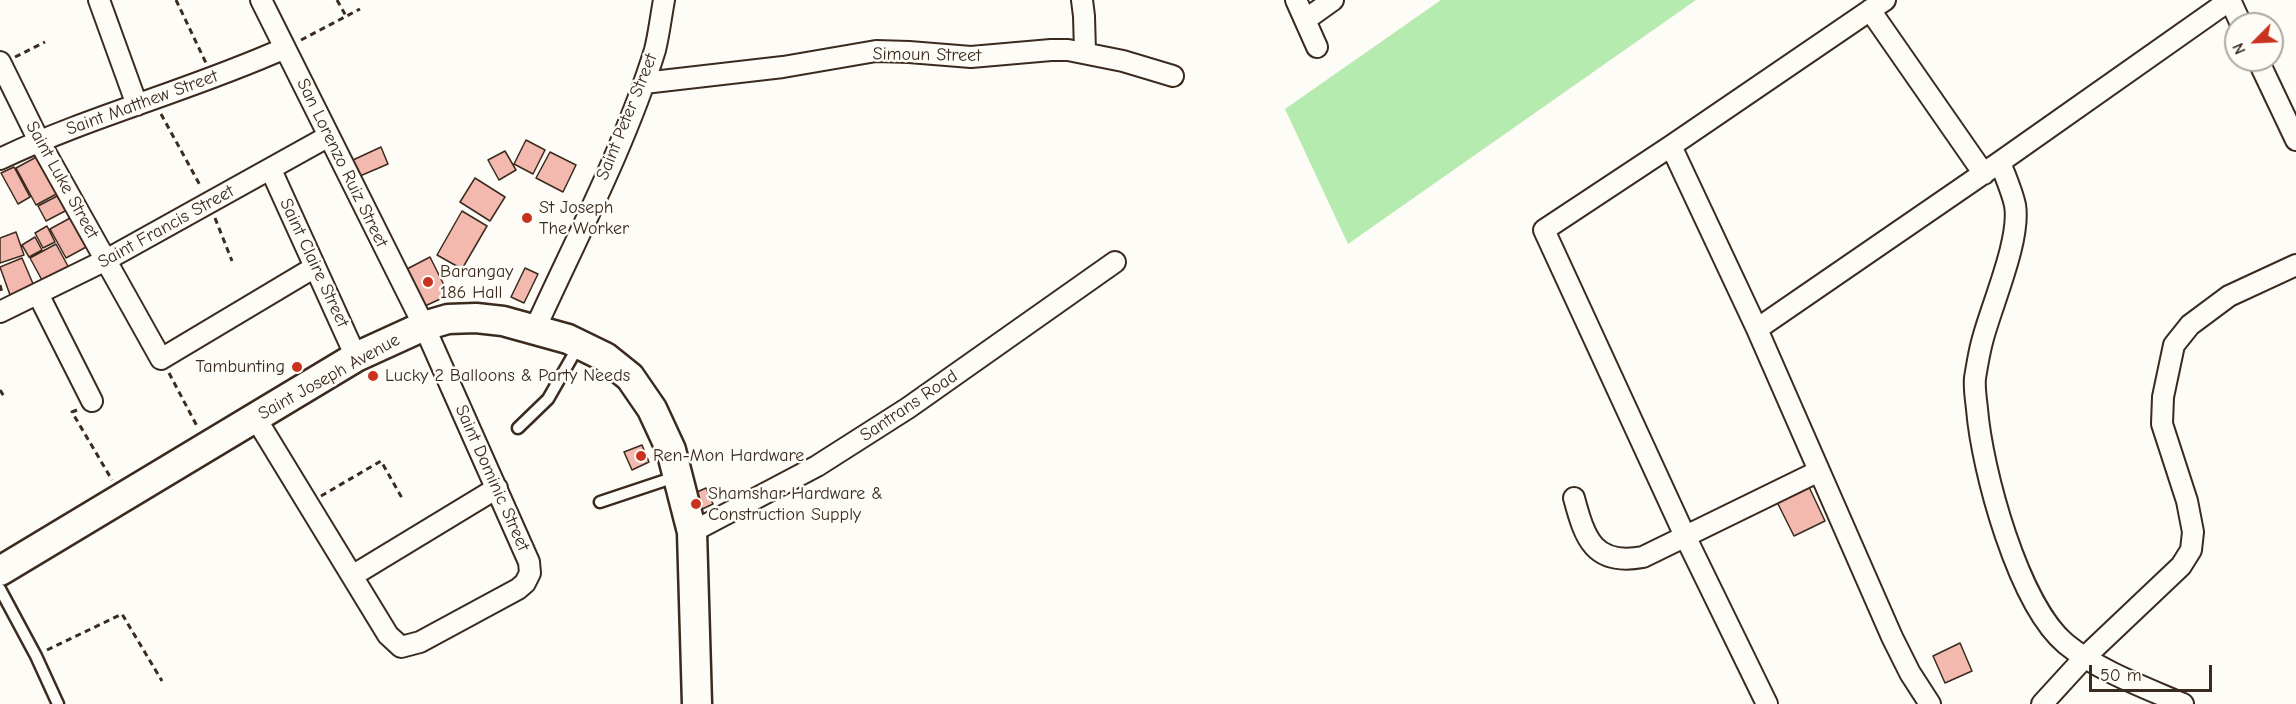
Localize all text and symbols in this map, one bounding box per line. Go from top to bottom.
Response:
north arrow [2224,12,2284,72]
text: N [2229,40,2250,57]
street label: Simoun Street [872,43,982,67]
street label: Saint Peter Street [592,51,662,183]
street label: Saint Matthew Street [63,66,221,140]
street label: San Lorenzo Ruiz Street [292,75,392,251]
street label: Saint Luke Street [21,118,103,242]
street label: Saint Francis Street [94,181,238,273]
street label: Saint Claire Street [275,195,353,331]
place label: St Joseph The Worker [539,197,629,240]
marker: St Joseph The Worker [520,211,534,225]
place label: Barangay 186 Hall [440,261,513,304]
marker: Barangay 186 Hall [421,275,435,289]
street label: Saint Joseph Avenue [254,329,404,425]
place label: Tambunting [196,356,285,378]
marker: Tambunting [290,360,304,374]
place label: Lucky 2 Balloons & Party Needs [385,365,630,387]
street label: Santrans Road [856,366,962,446]
marker: Lucky 2 Balloons & Party Needs [366,369,380,383]
street label: Saint Dominic Street [450,401,534,555]
place label: Ren-Mon Hardware [653,445,804,467]
marker: Ren-Mon Hardware [634,449,648,463]
place label: Shamshar Hardware & Construction Supply [708,483,883,526]
marker: Shamshar Hardware & Construction Supply [689,497,703,511]
scale bar [2092,653,2215,691]
text: 50 m [2100,665,2142,686]

